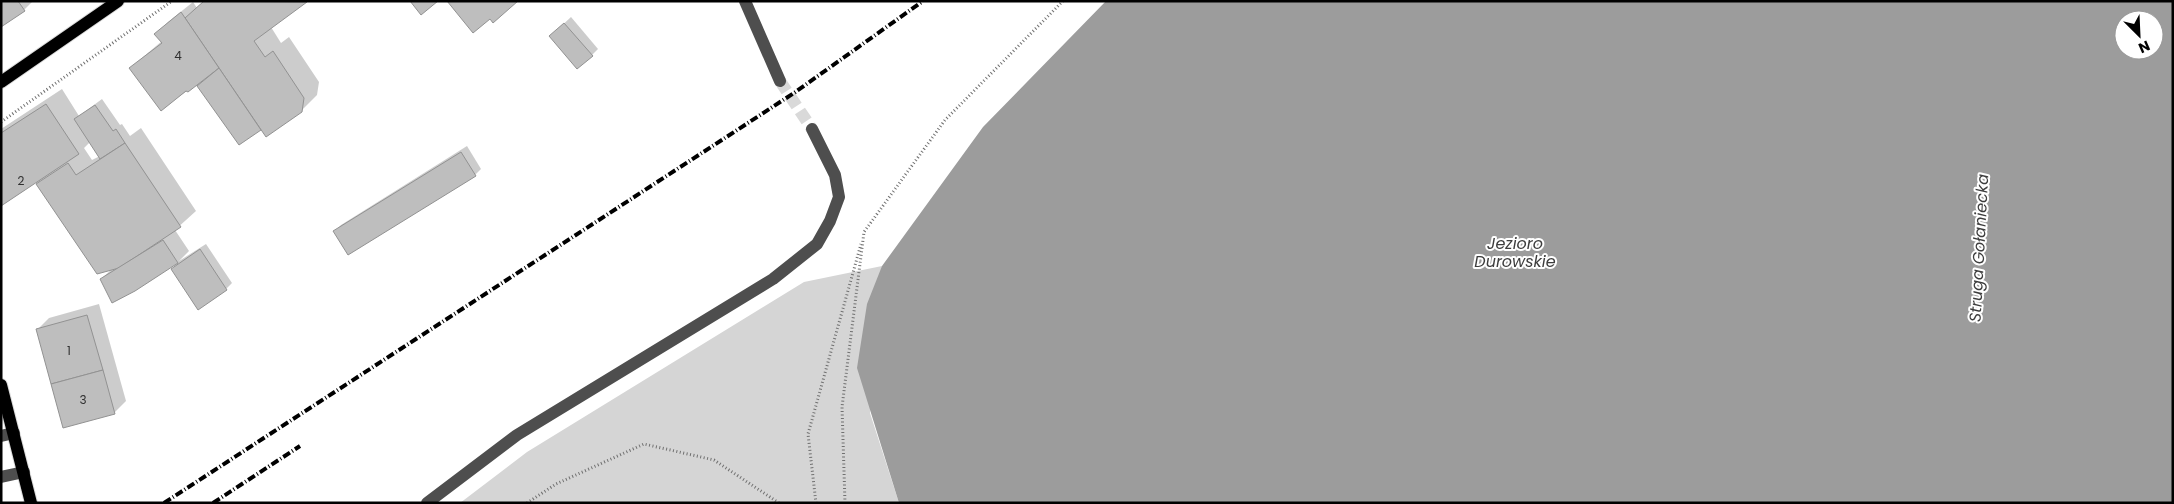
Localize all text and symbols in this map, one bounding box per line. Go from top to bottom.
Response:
north arrow [2114,10,2164,60]
text: N [2135,36,2153,58]
house number: 4 [174,47,182,64]
house number: 2 [18,172,25,189]
water label: Struga Gołaniecka [1964,173,1994,323]
water label: Jezioro Durowskie [1474,232,1556,273]
house number: 1 [67,342,71,359]
house number: 3 [79,391,87,408]

